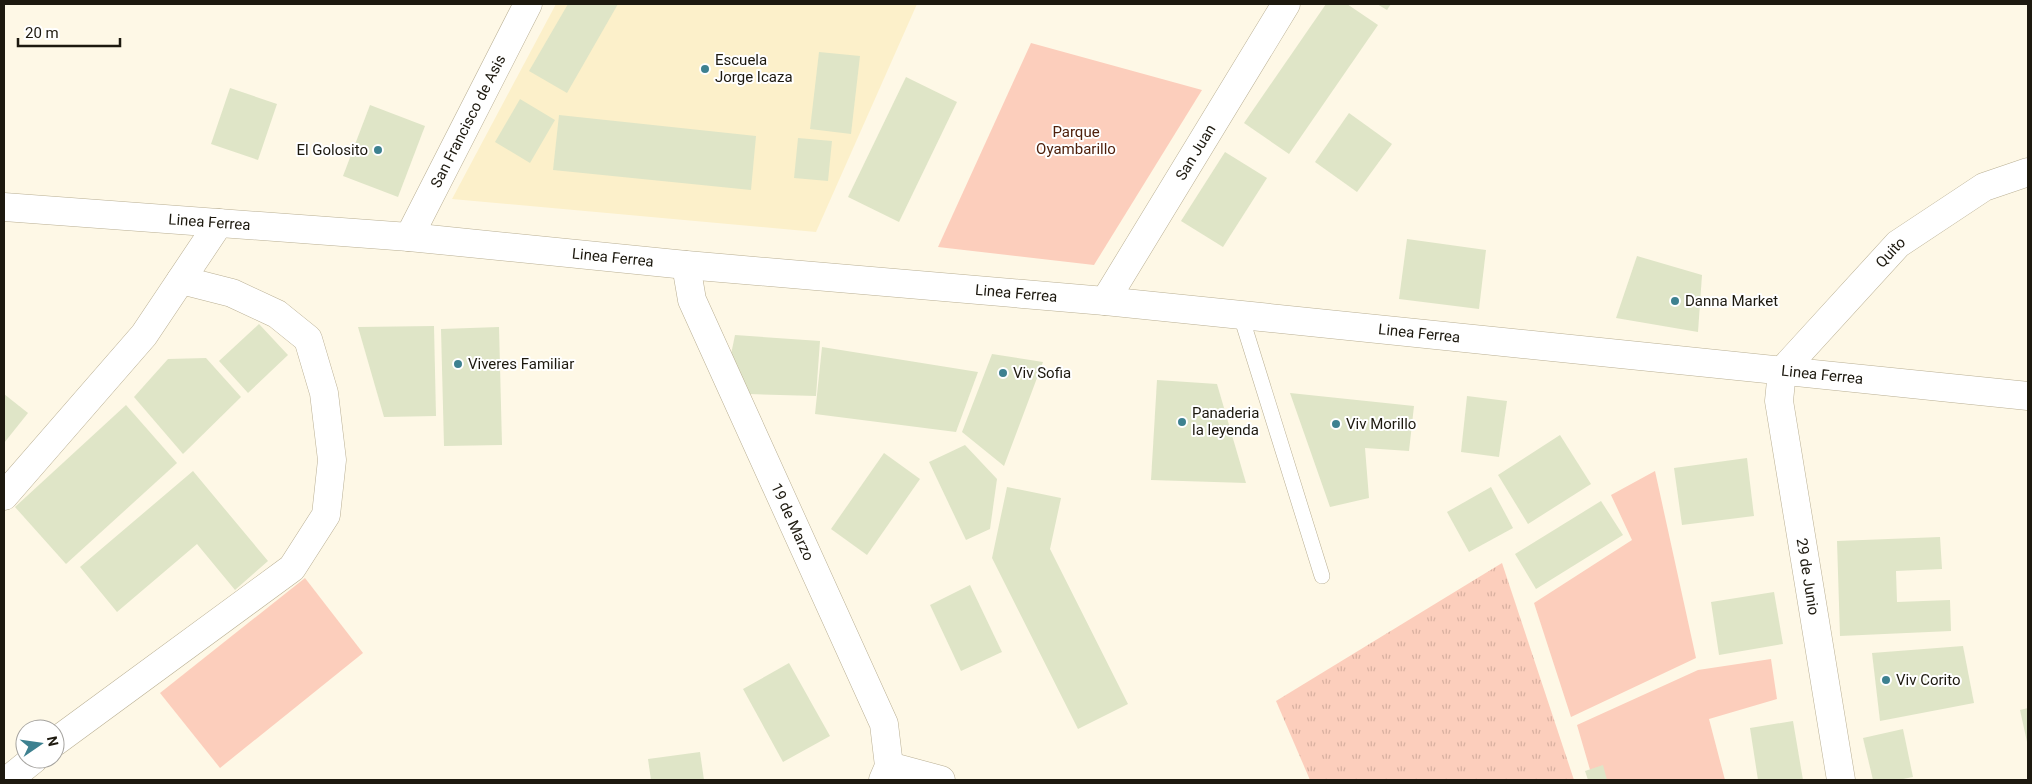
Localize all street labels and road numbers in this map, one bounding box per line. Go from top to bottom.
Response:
street label: San Francisco de Asis [427,52,510,191]
street label: San Juan [1172,121,1219,184]
street label: Linea Ferrea [168,210,251,234]
street label: Quito [1872,233,1909,271]
street label: Linea Ferrea [571,245,655,271]
street label: Linea Ferrea [975,281,1058,306]
street label: Linea Ferrea [1377,320,1461,347]
street label: Linea Ferrea [1780,362,1864,388]
street label: 19 de Marzo [767,480,818,563]
street label: 29 de Junio [1793,537,1823,616]

